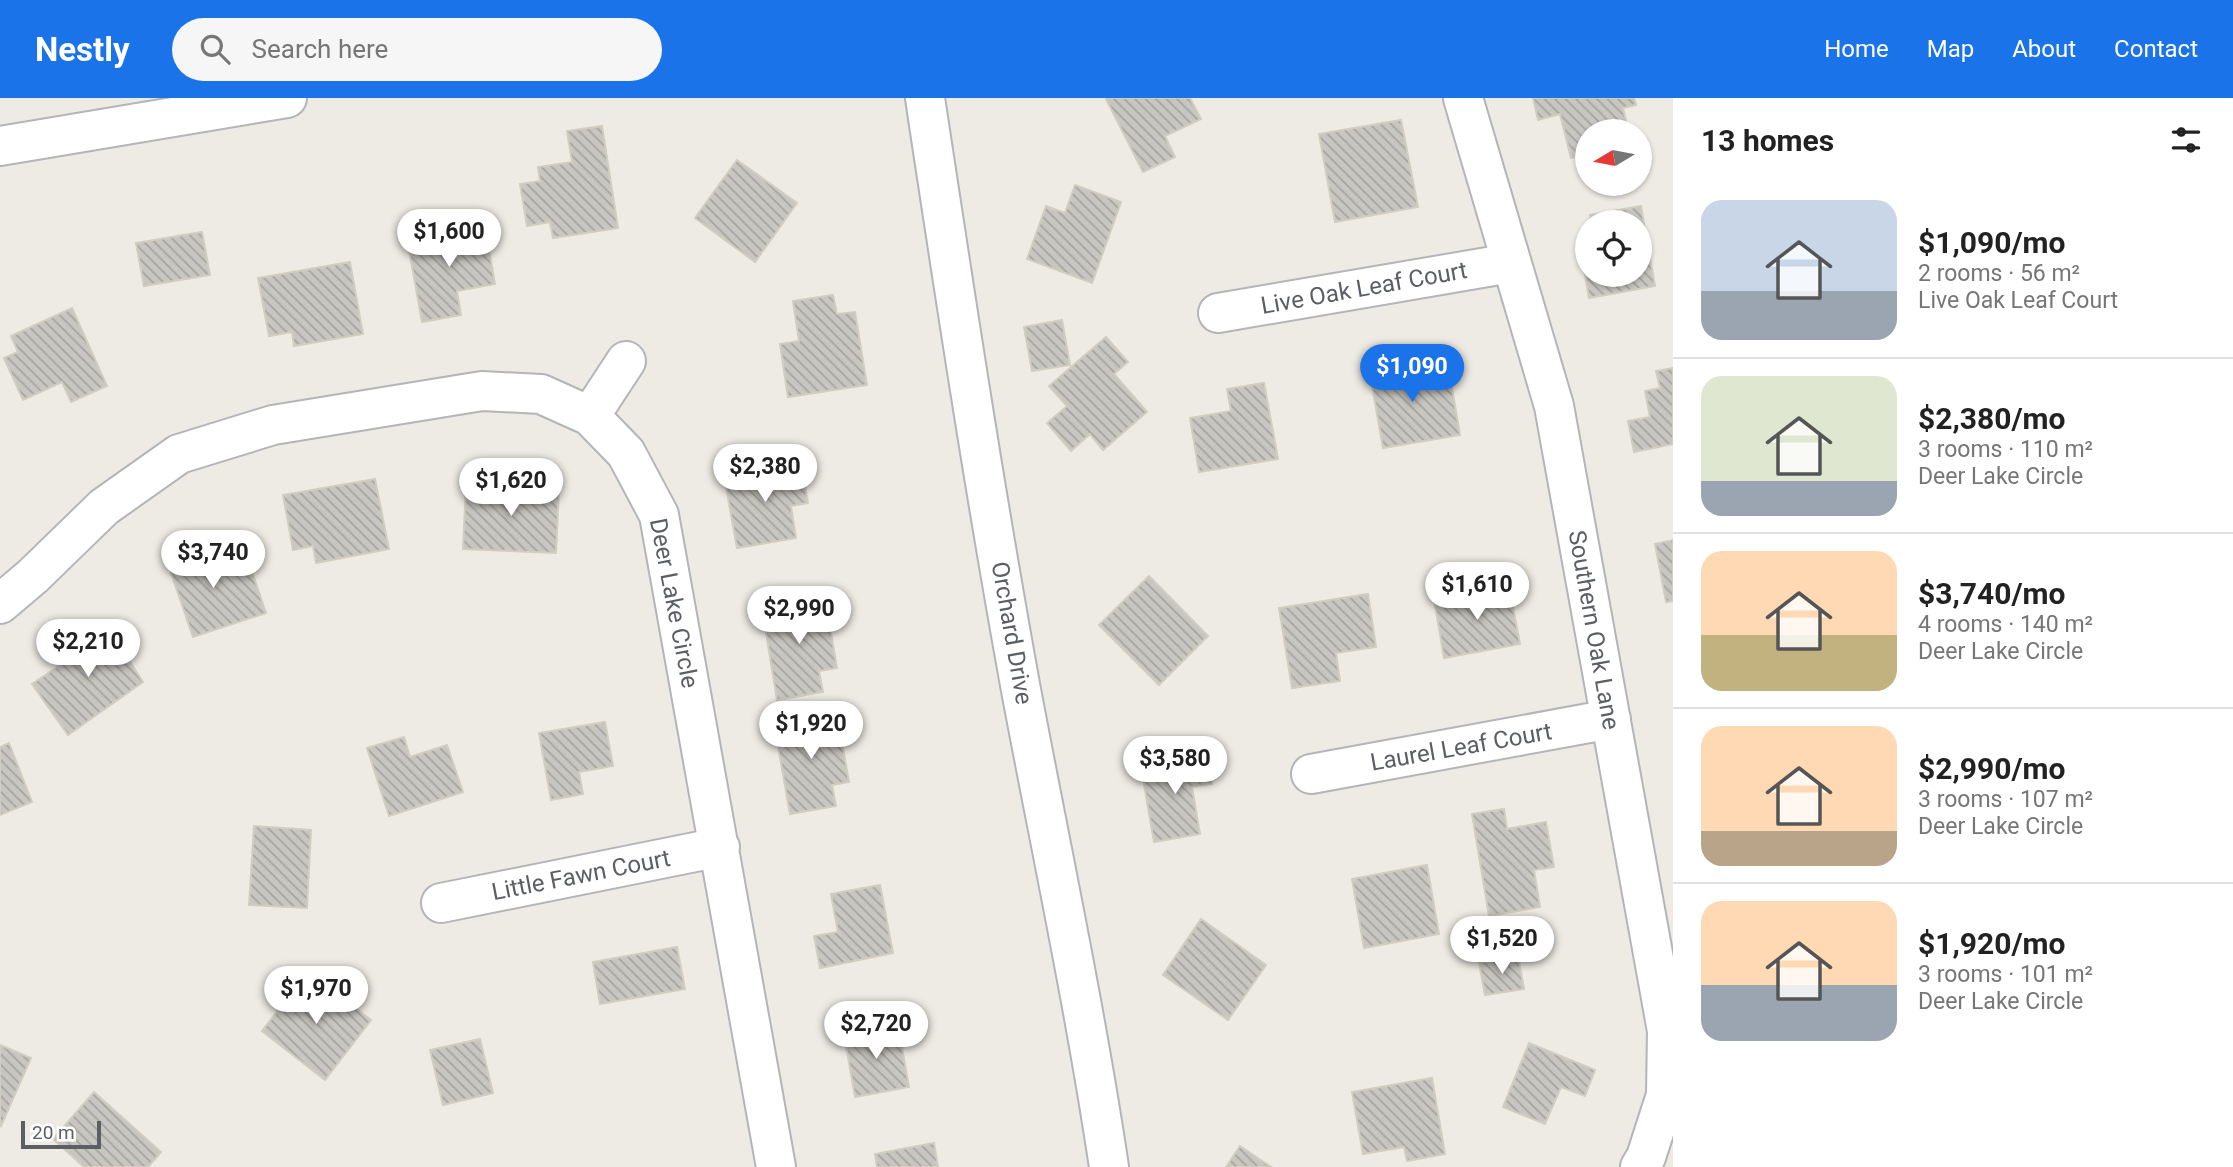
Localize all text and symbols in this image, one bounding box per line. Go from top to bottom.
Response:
search box [172,18,662,81]
text: Nestly [35,30,130,69]
icon: search [196,30,234,68]
text: Search here [252,34,388,64]
text: Home [1824,35,1889,63]
text: Map [1927,35,1974,63]
text: About [2012,35,2076,63]
text: Contact [2114,35,2198,63]
north arrow [1575,119,1652,196]
map controls [1575,119,1652,287]
icon: filters [2167,121,2205,159]
text: 13 homes [1701,123,1834,158]
pin: $1,600 [392,209,506,269]
button: locate [1575,210,1652,287]
text: $1,600 [413,218,485,245]
text: $1,090/mo [1918,225,2066,260]
icon: home [1757,228,1841,312]
street label: Live Oak Leaf Court [1259,256,1469,320]
text: 2 rooms · 56 m² [1918,260,2080,287]
text: Live Oak Leaf Court [1918,287,2118,314]
pin: $1,090 [1355,344,1469,404]
text: $1,090 [1376,353,1448,380]
text: $2,380/mo [1918,401,2066,436]
icon: home [1757,404,1841,488]
text: 3 rooms · 110 m² [1918,436,2093,463]
pin: $2,380 [708,444,822,504]
text: $2,380 [729,453,801,480]
pin: $1,620 [454,458,568,518]
text: Deer Lake Circle [1918,463,2083,490]
text: $1,620 [475,467,547,494]
street label: Deer Lake Circle [644,516,704,690]
street label: Southern Oak Lane [1563,528,1625,732]
pin: $3,740 [156,531,270,590]
text: $3,740 [177,539,249,566]
street label: Orchard Drive [986,559,1038,707]
pin: $1,610 [1420,562,1534,622]
text: $1,610 [1441,571,1513,598]
text: $3,740/mo [1918,576,2066,611]
icon: home [1757,579,1841,663]
pin: $2,990 [742,587,856,646]
text: $2,990 [763,595,835,622]
text: 4 rooms · 140 m² [1918,611,2093,638]
pin: $2,210 [31,620,145,679]
text: $2,210 [52,628,124,655]
text: Deer Lake Circle [1918,638,2083,665]
pin: $1,920 [754,702,868,761]
text: $1,920 [775,710,847,737]
street label: Laurel Leaf Court [1368,717,1554,777]
pin: $3,580 [1118,736,1232,796]
text: $3,580 [1139,745,1211,772]
text: $2,990/mo [1918,751,2066,786]
icon: home [1757,754,1841,838]
text: 3 rooms · 107 m² [1918,786,2093,813]
text: Deer Lake Circle [1918,813,2083,840]
street label: Little Fawn Court [489,844,673,906]
pin: $1,520 [1445,916,1559,976]
text: $1,520 [1466,925,1538,952]
text: $1,920/mo [1918,926,2066,961]
icon: home [1757,929,1841,1013]
text: 3 rooms · 101 m² [1918,961,2093,988]
pin: $1,970 [259,967,373,1026]
text: $1,970 [280,975,352,1002]
text: Deer Lake Circle [1918,988,2083,1015]
pin: $2,720 [819,1002,933,1061]
text: $2,720 [840,1010,912,1037]
scale bar [21,1118,102,1150]
text: 20 m [32,1121,75,1144]

